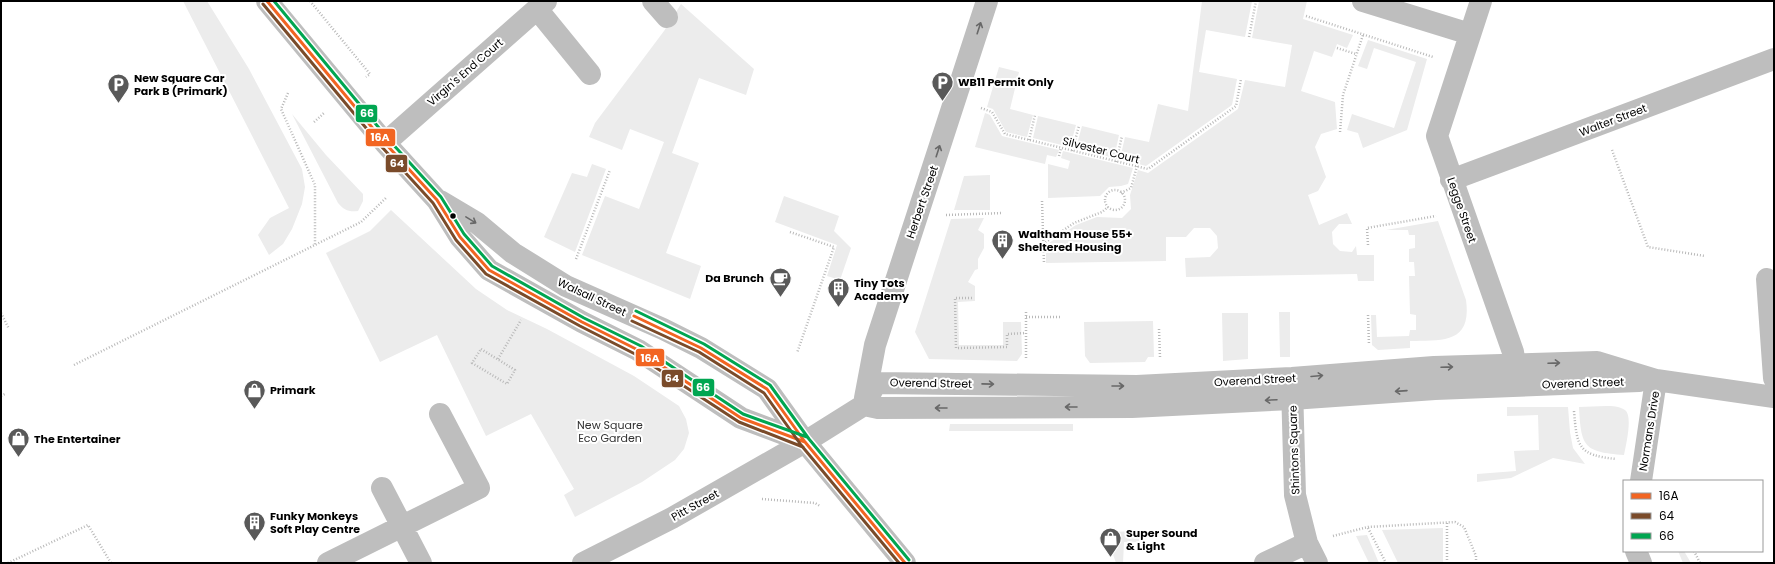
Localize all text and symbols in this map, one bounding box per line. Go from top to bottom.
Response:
one-way arrow [976,21,983,34]
street label: Virgin's End Court [424,35,506,109]
parking icon: WB11 Permit Only [929,69,955,102]
place label: New Square Car Park B (Primark) [134,70,228,99]
parking icon: New Square Car Park B (Primark) [105,71,131,104]
place label: WB11 Permit Only [958,74,1054,90]
street label: Walter Street [1577,100,1649,140]
line badge: 66 [355,104,378,123]
text: 66 [360,105,374,121]
line badge: 16A [365,128,396,147]
text: 16A [370,129,390,145]
street label: Silvester Court [1061,133,1141,167]
one-way arrow [935,146,943,158]
line badge: 64 [385,154,408,173]
text: 64 [390,155,405,171]
street label: Herbert Street [902,163,942,241]
street label: Legge Street [1443,175,1481,245]
unlabelled marker [448,211,458,221]
one-way arrow [465,216,477,224]
place label: Waltham House 55+ Sheltered Housing [1018,226,1133,255]
building icon: Waltham House 55+ Sheltered Housing [990,227,1016,260]
cafe icon: Da Brunch [767,265,793,298]
place label: Da Brunch [705,270,764,286]
street label: Walsall Street [555,274,629,320]
place label: Tiny Tots Academy [854,275,909,304]
building icon: Tiny Tots Academy [826,276,852,309]
line badge: 16A [635,348,665,367]
text: 16A [640,350,660,366]
one-way arrow [1547,360,1560,367]
one-way arrow [1440,363,1453,371]
line badge: 64 [661,369,684,388]
text: 64 [665,370,680,386]
street label: Overend Street [1214,370,1296,390]
one-way arrow [1310,373,1323,380]
street label: Overend Street [890,374,972,392]
street label: Overend Street [1542,374,1624,392]
shop icon: Primark [241,377,267,410]
line badge: 66 [692,378,715,397]
text: 66 [696,379,710,395]
one-way arrow [981,380,994,388]
place label: Primark [270,382,316,398]
one-way arrow [1111,382,1124,390]
one-way arrow [1394,388,1407,395]
street label: Normans Drive [1635,390,1663,472]
one-way arrow [1265,396,1278,404]
one-way arrow [1065,403,1078,411]
one-way arrow [935,404,948,412]
street label: Shintons Square [1284,405,1304,495]
park label: New Square Eco Garden [577,417,643,446]
shop icon: The Entertainer [5,426,31,459]
place label: The Entertainer [34,431,121,447]
legend [1623,480,1763,552]
street label: Pitt Street [668,485,722,525]
text: 16A [1659,487,1679,504]
text: 64 [1659,507,1675,524]
place label: Funky Monkeys Soft Play Centre [270,508,360,537]
building icon: Funky Monkeys Soft Play Centre [242,509,268,542]
place label: Super Sound & Light [1126,525,1198,554]
shop icon: Super Sound & Light [1097,526,1123,559]
text: 66 [1659,527,1674,544]

